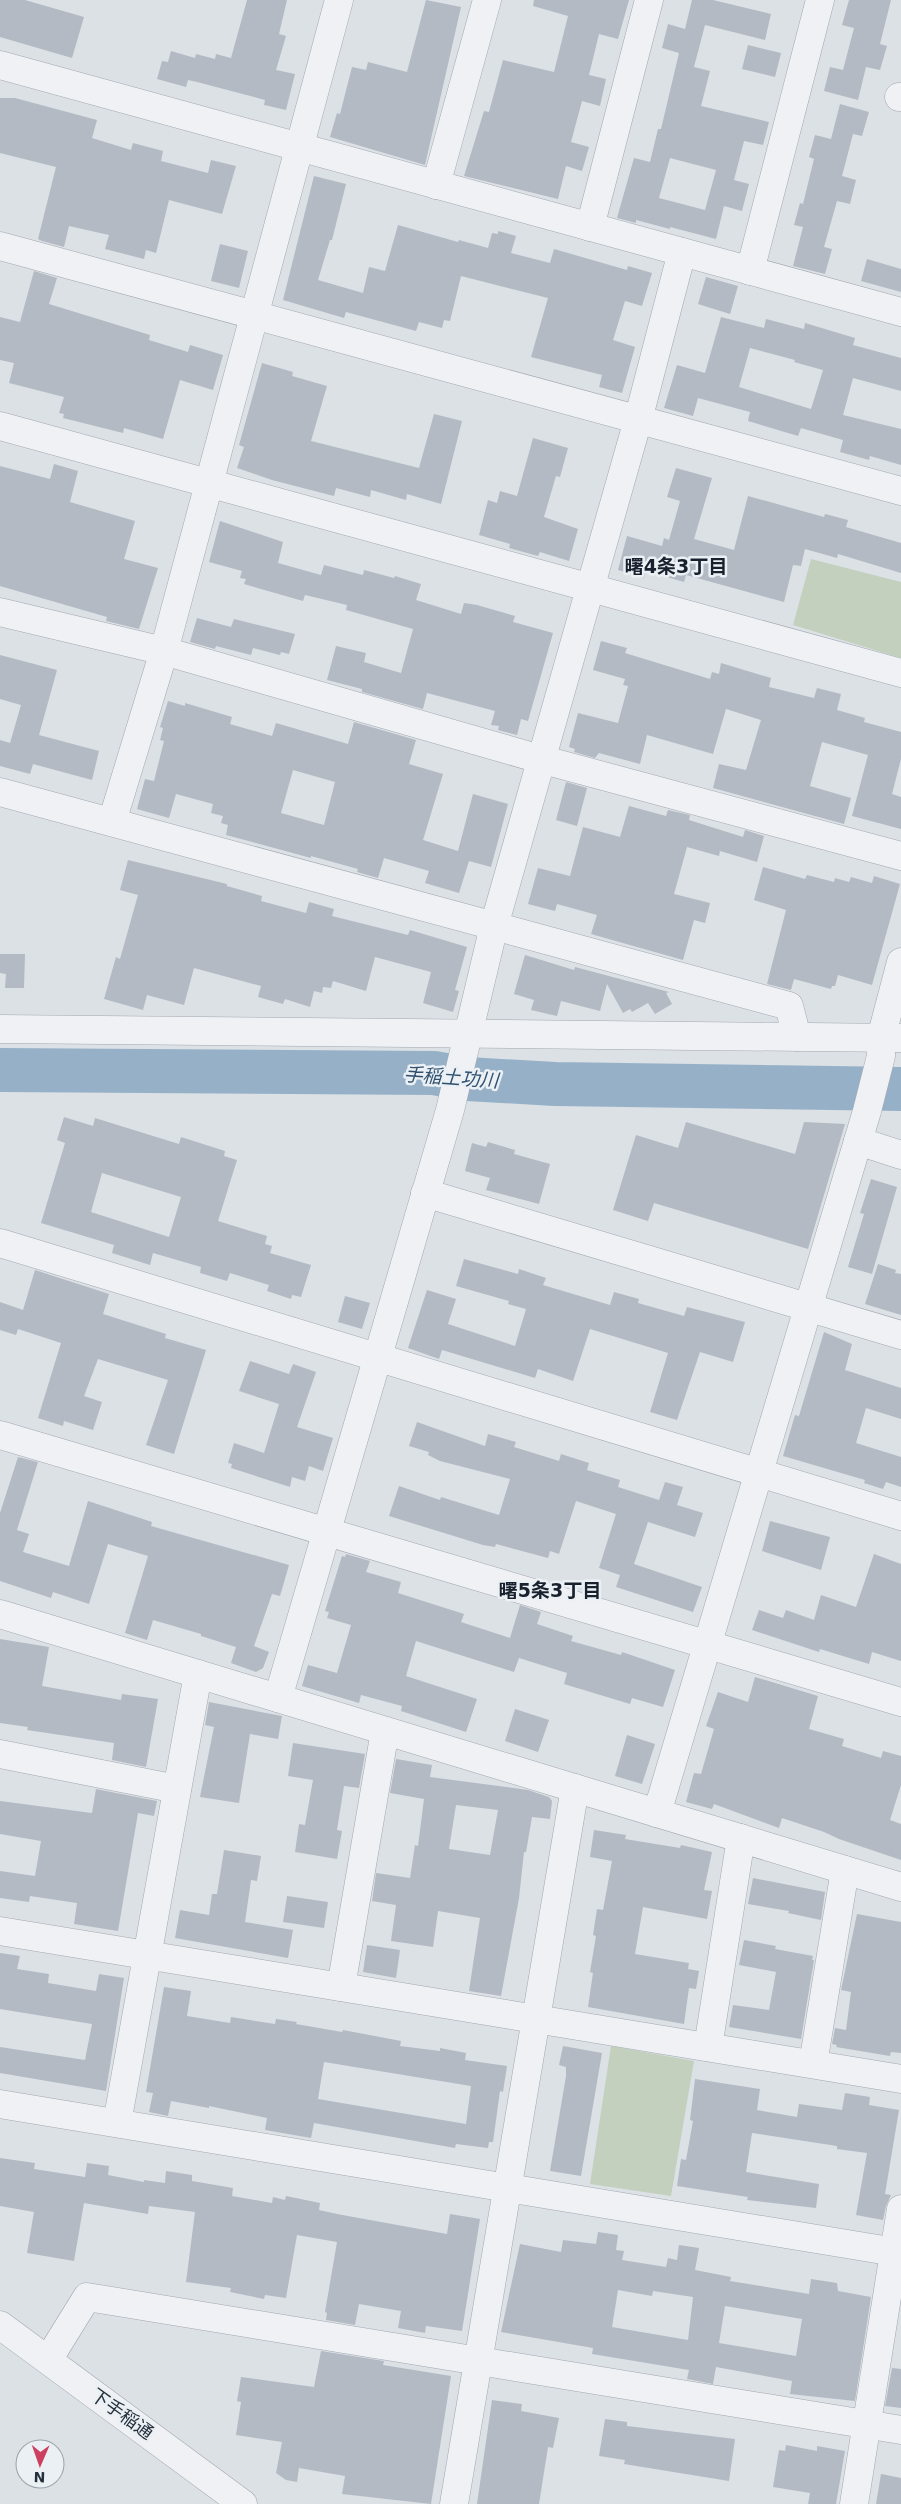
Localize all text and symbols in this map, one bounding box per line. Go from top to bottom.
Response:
district label: 曙4条3丁目 [625,555,727,577]
water label: 手稲土功川 [403,1063,501,1091]
district label: 曙5条3丁目 [499,1579,601,1601]
street label: 下手稲通 [87,2384,158,2443]
north arrow [15,2439,65,2489]
text: N [33,2469,46,2485]

